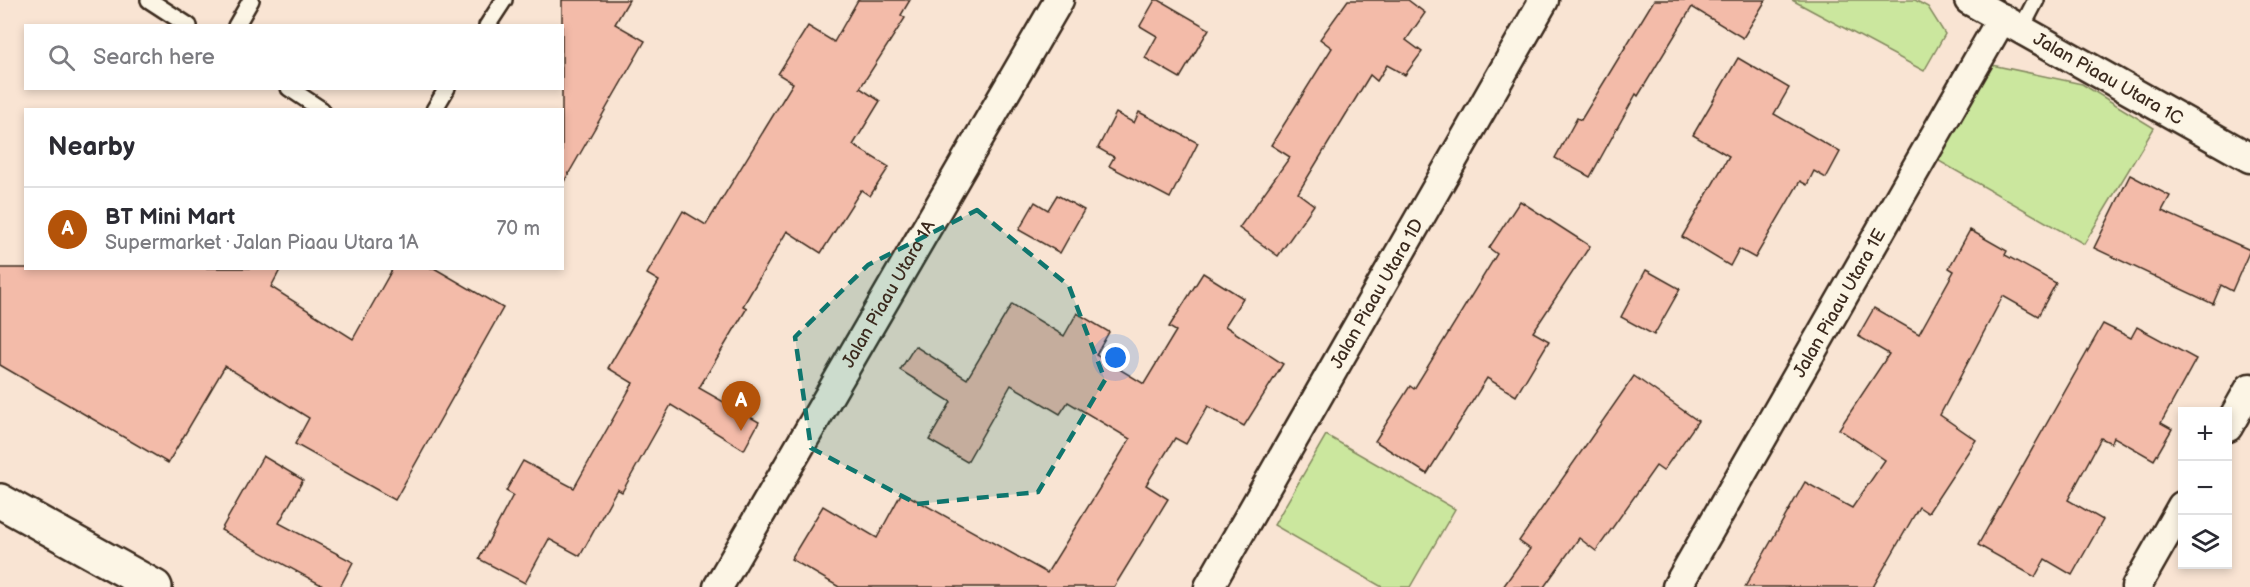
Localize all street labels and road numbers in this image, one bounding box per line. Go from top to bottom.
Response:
street label: Jalan Piaau Utara 1C [2030,28,2187,129]
street label: Jalan Piaau Utara 1D [1326,215,1428,372]
street label: Jalan Piaau Utara 1A [838,217,940,372]
street label: Jalan Piaau Utara 1E [1789,225,1890,381]

